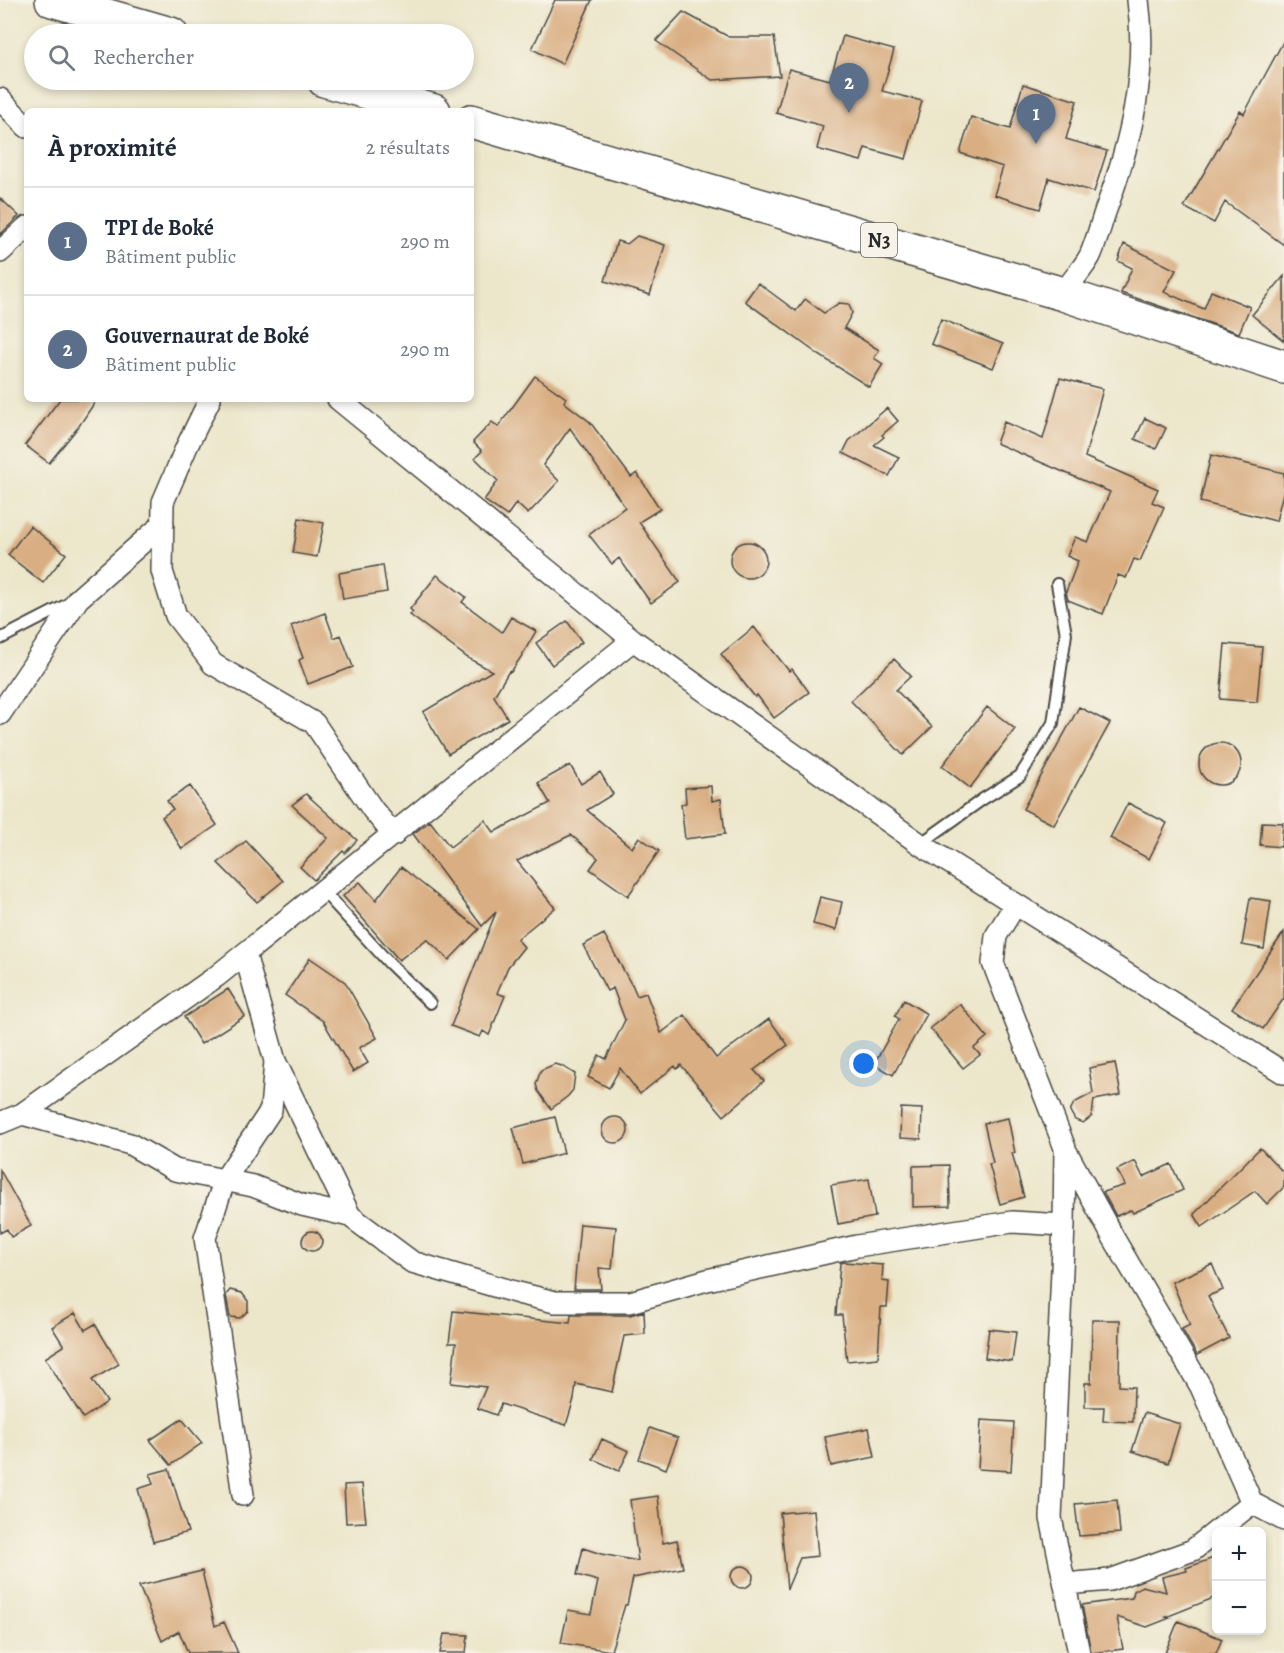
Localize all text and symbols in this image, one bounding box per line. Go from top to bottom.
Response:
search box [24,24,474,90]
icon: search [45,41,78,74]
text: Rechercher [93,42,194,72]
pin: 2 [830,63,868,113]
pin: 1 [1016,94,1056,144]
text: À proximité [48,130,177,165]
text: 2 résultats [366,134,450,161]
text: TPI de Boké [105,213,214,243]
road number: N3 [861,223,897,257]
text: 1 [64,228,71,255]
text: 290 m [400,228,450,255]
text: Bâtiment public [105,243,236,270]
text: Gouvernaurat de Boké [105,321,309,351]
text: 2 [63,336,72,363]
text: 290 m [400,336,450,363]
text: Bâtiment public [105,351,236,378]
your location [849,1049,878,1078]
map controls [1212,1527,1266,1635]
button: + [1212,1527,1266,1581]
button: − [1212,1581,1266,1635]

